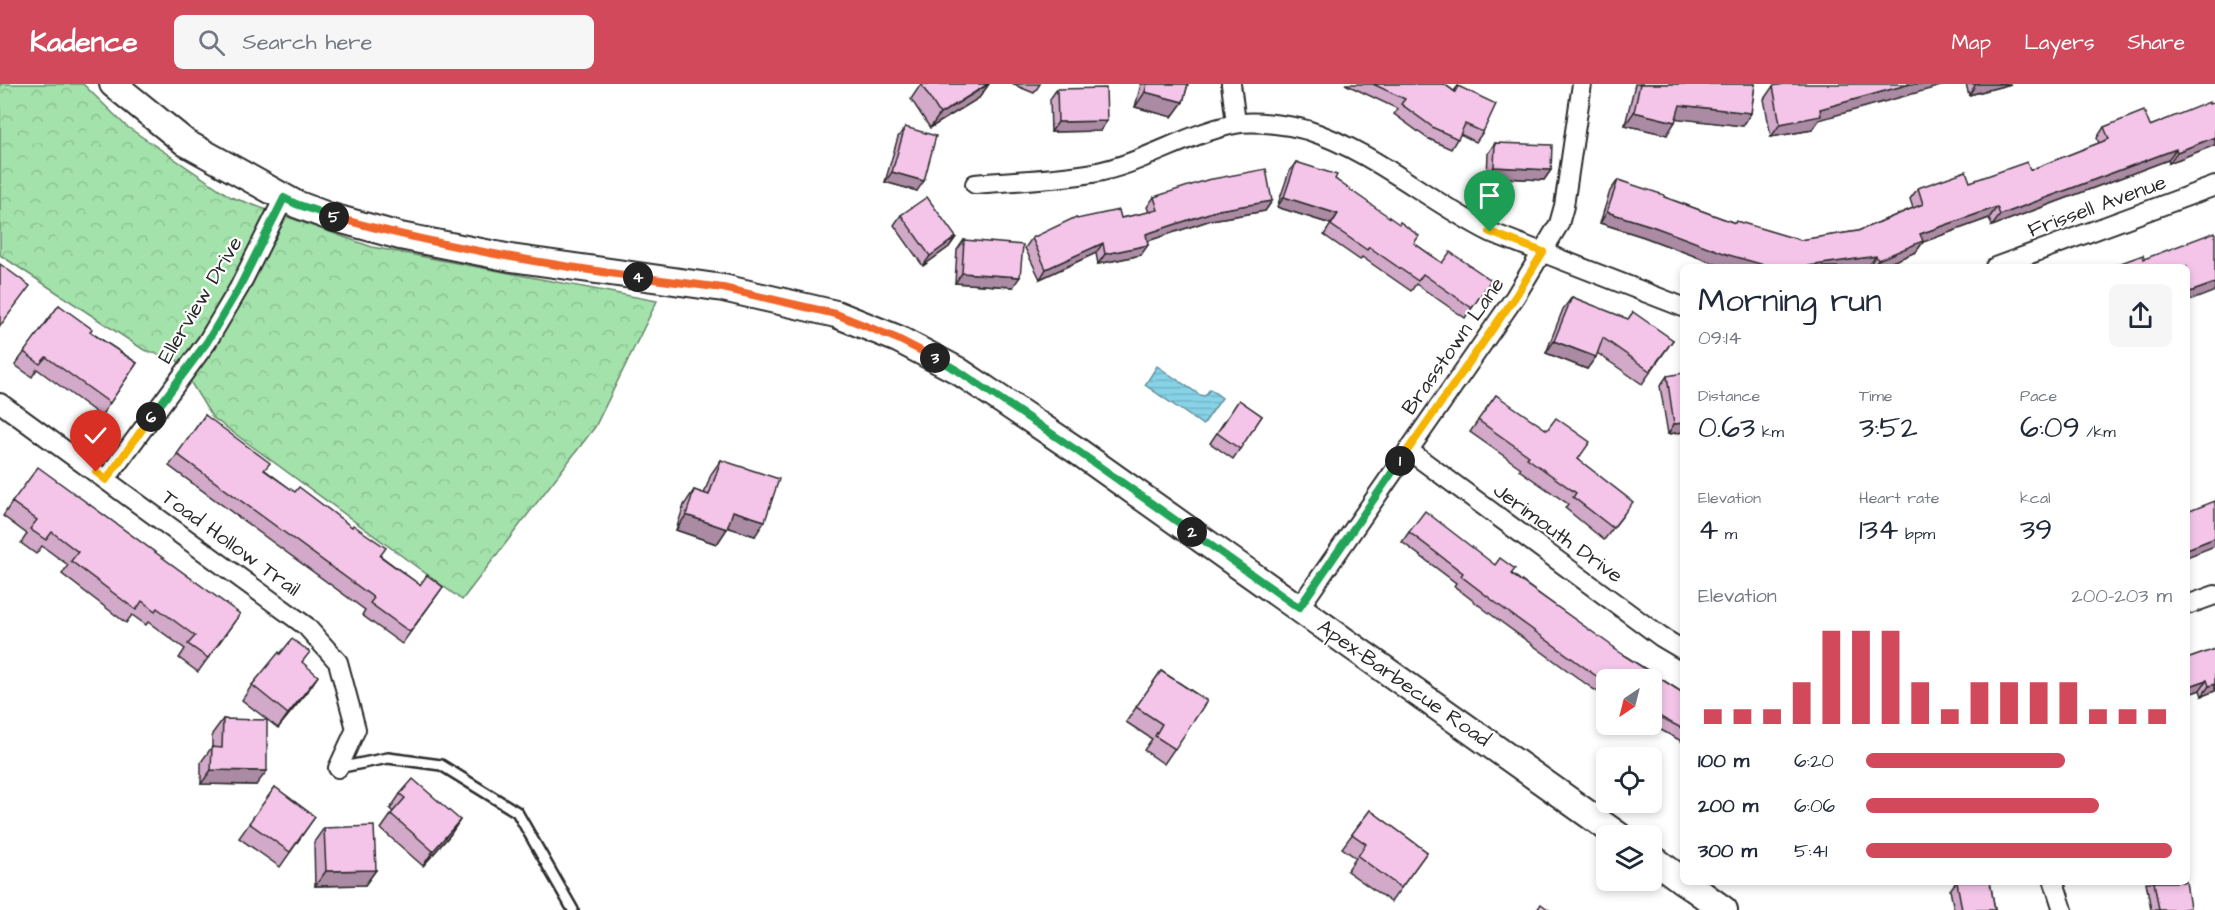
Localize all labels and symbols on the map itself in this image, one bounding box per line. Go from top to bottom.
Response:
street label: Frissell Avenue [2024,168,2170,244]
pin [1464,170,1515,232]
pin: 5 [319,202,349,232]
street label: Ellerview Drive [151,231,249,369]
pin: 4 [623,262,653,292]
street label: Brasstown Lane [1395,272,1511,420]
pin: 3 [920,343,950,373]
pin: 6 [136,402,166,432]
pin [70,410,121,472]
pin: 1 [1385,446,1415,476]
street label: Jerimouth Drive [1487,476,1629,590]
street label: Toad Hollow Trail [156,483,306,603]
pin: 2 [1177,517,1207,547]
street label: Apex-Barbecue Road [1311,612,1497,755]
north arrow [1596,669,1662,735]

